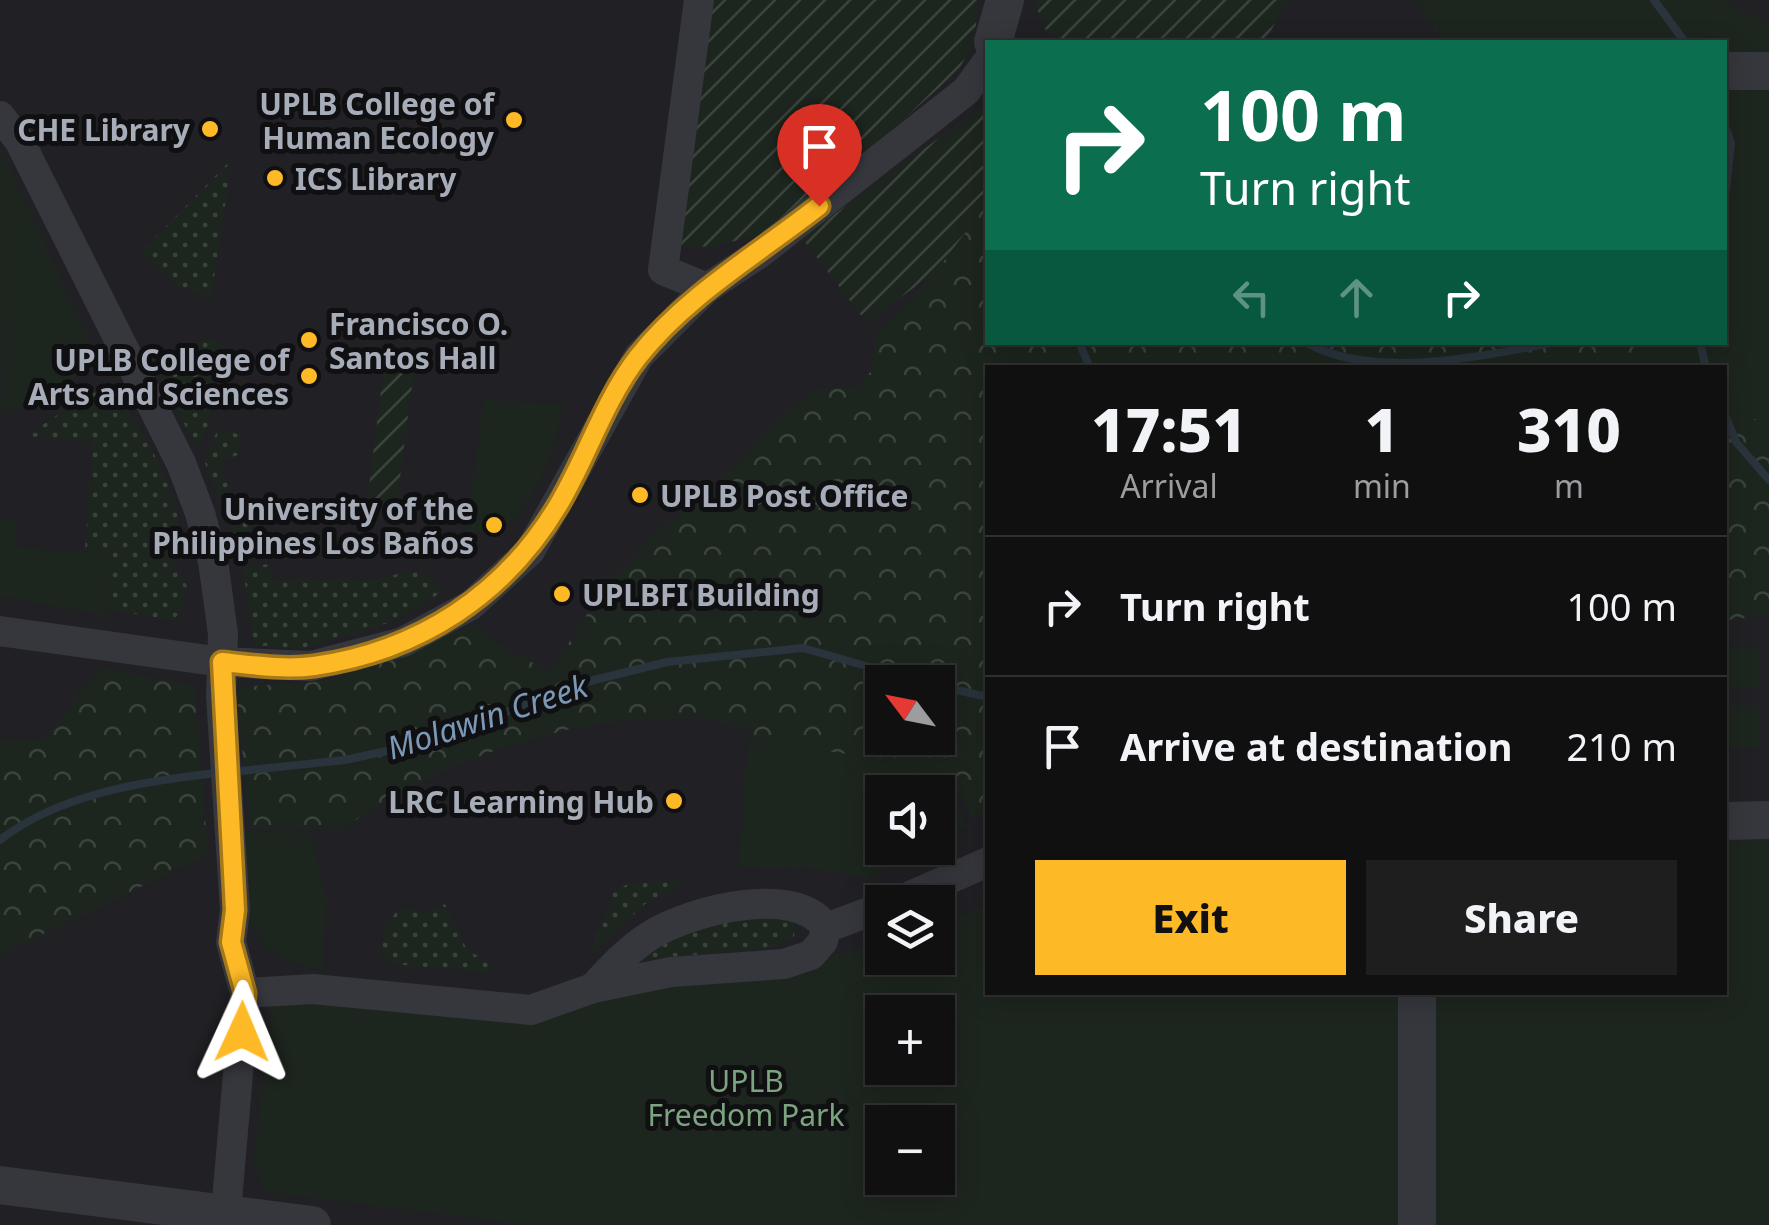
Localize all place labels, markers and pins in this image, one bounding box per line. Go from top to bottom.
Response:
place label: UPLB College of Human Ecology [259,83,495,158]
pin [777,104,862,207]
place label: CHE Library [17,109,191,150]
marker: UPLB College of Human Ecology [503,109,525,131]
marker: CHE Library [199,118,221,140]
place label: ICS Library [295,158,457,199]
marker: ICS Library [264,167,286,189]
place label: Francisco O. Santos Hall [329,303,508,378]
marker: Francisco O. Santos Hall [298,329,320,351]
place label: UPLB College of Arts and Sciences [28,339,290,414]
marker: UPLB College of Arts and Sciences [298,365,320,387]
place label: UPLB Post Office [660,475,908,516]
marker: UPLB Post Office [629,484,651,506]
place label: University of the Philippines Los Baños [152,488,474,563]
marker: University of the Philippines Los Baños [483,514,505,536]
place label: UPLBFI Building [582,574,820,615]
marker: UPLBFI Building [551,583,573,605]
place label: LRC Learning Hub [388,781,654,822]
marker: LRC Learning Hub [663,790,685,812]

